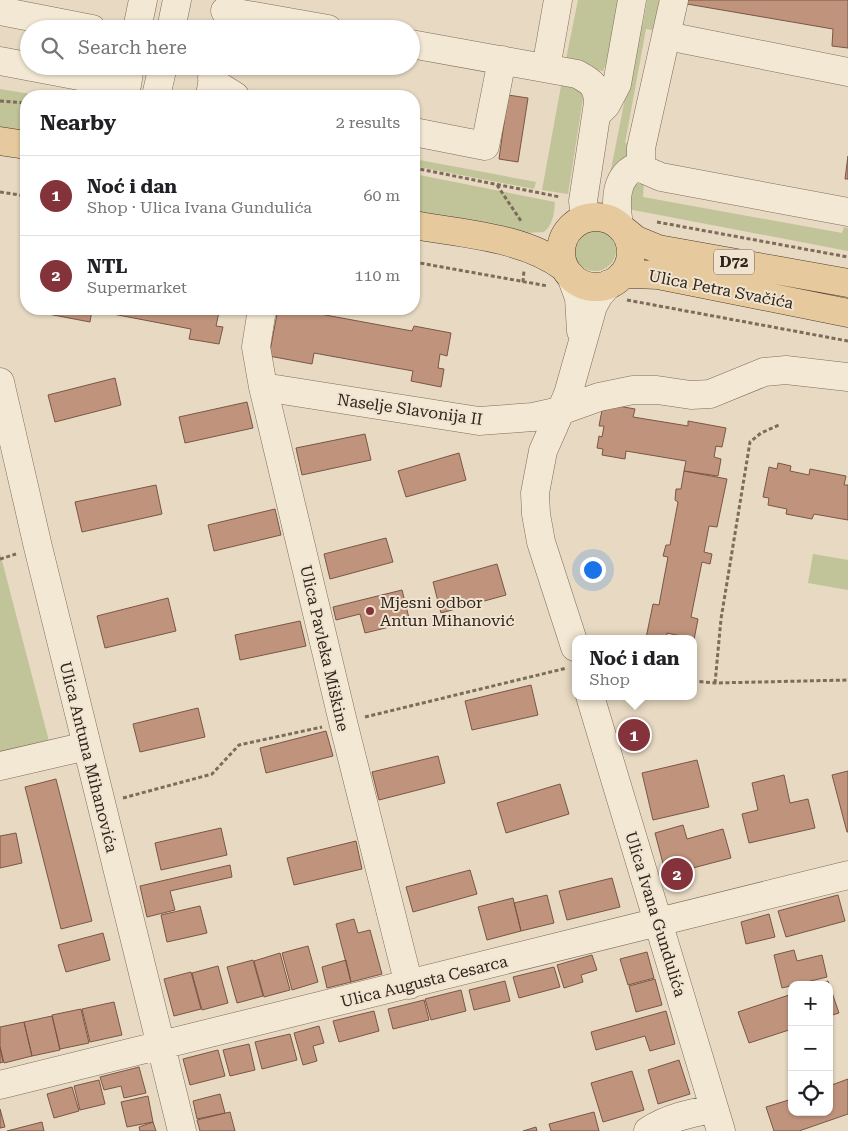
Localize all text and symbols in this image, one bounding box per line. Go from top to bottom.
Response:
search box [20,20,420,75]
icon: search [38,34,66,62]
text: Search here [78,36,187,59]
text: Nearby [40,111,116,135]
text: 2 results [336,113,400,132]
text: Noć i dan [87,175,177,198]
text: 1 [52,186,60,205]
text: 60 m [363,186,400,205]
text: Shop · Ulica Ivana Gundulića [87,198,312,217]
road number: D72 [714,250,754,274]
text: NTL [87,255,127,278]
text: 2 [52,266,60,285]
text: 110 m [354,266,400,285]
street label: Ulica Petra Svačića [647,266,795,313]
text: Supermarket [87,278,187,297]
street label: Naselje Slavonija II [336,390,484,429]
your location [580,557,606,583]
street label: Ulica Pavleka Miškine [296,563,353,733]
place label: Mjesni odbor Antun Mihanović [380,593,514,630]
marker: Mjesni odbor Antun Mihanović [364,605,376,617]
popup [572,635,697,700]
text: Noć i dan [589,647,680,670]
street label: Ulica Antuna Mihanovića [56,660,122,855]
text: Shop [589,670,630,689]
pin: 1 [618,716,650,754]
street label: Ulica Ivana Gundulića [621,829,690,1000]
pin: 2 [661,855,693,893]
street label: Ulica Augusta Cesarca [339,951,510,1011]
map controls [788,981,833,1116]
button: + [788,981,833,1026]
button: − [788,1026,833,1071]
button: locate [788,1071,833,1116]

